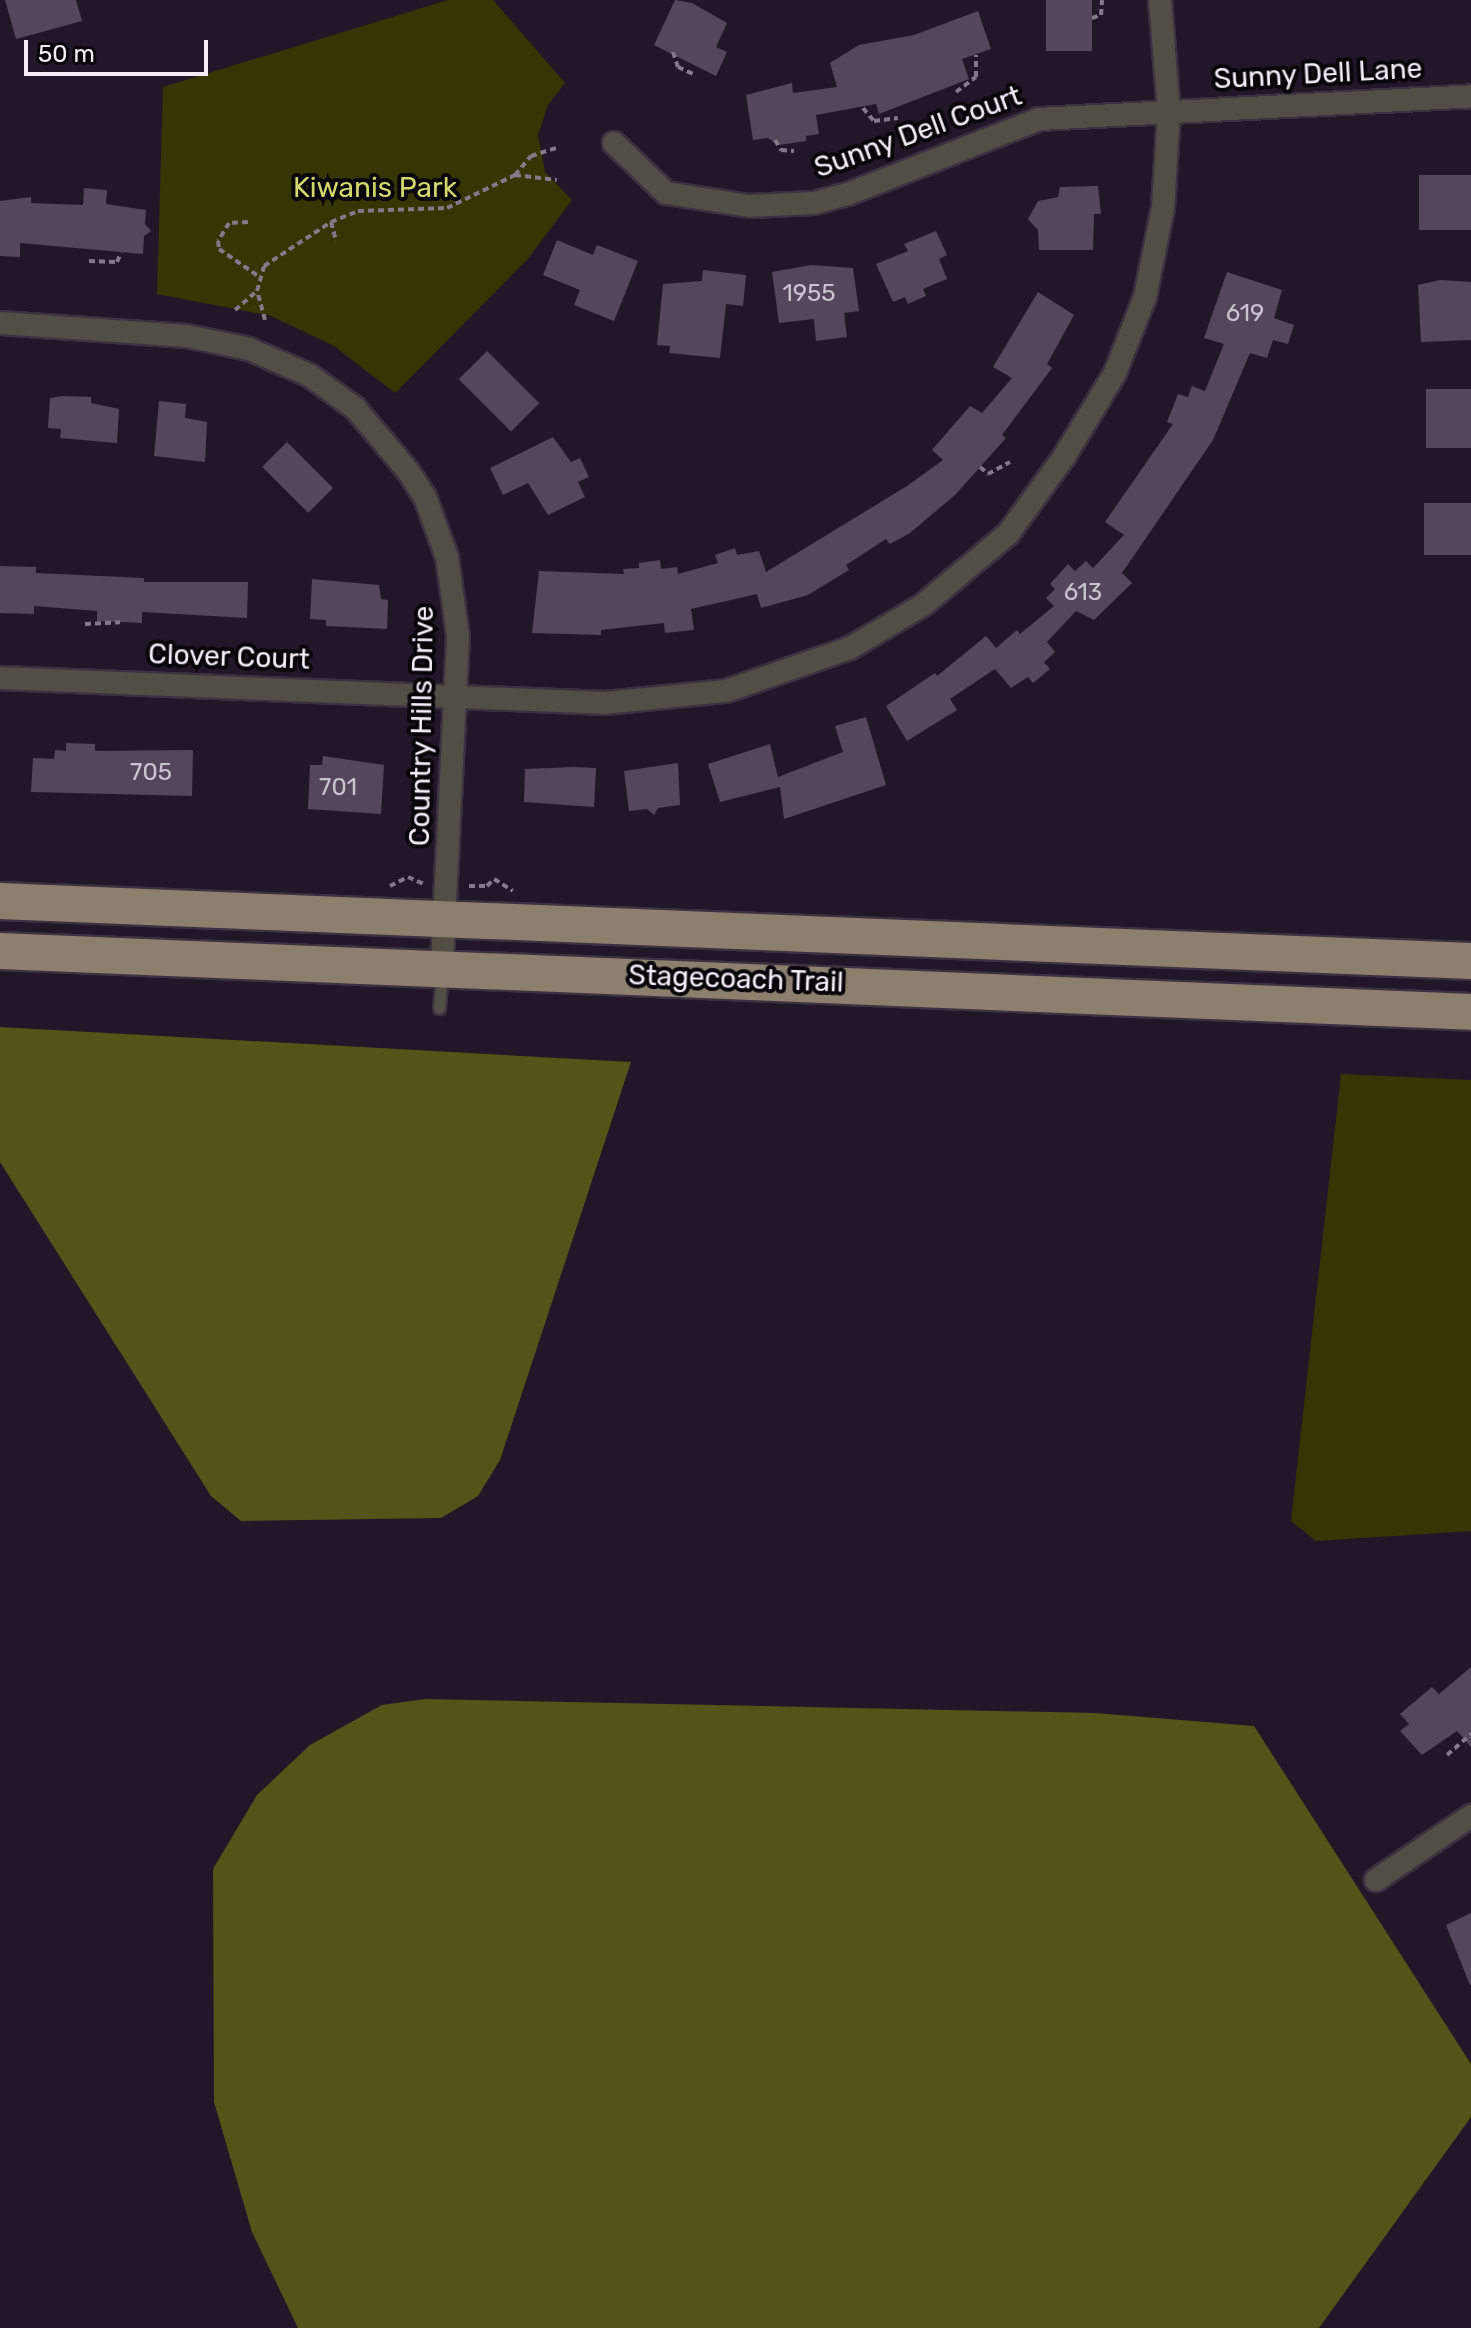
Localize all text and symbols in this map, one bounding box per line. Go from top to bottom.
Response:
scale bar [28,24,212,74]
text: 50 m [38,40,95,68]
street label: Sunny Dell Lane [1213,52,1423,96]
street label: Sunny Dell Court [810,79,1026,185]
park label: Kiwanis Park [293,171,457,205]
house number: 1955 [782,280,836,308]
house number: 619 [1226,300,1264,328]
house number: 613 [1064,579,1102,607]
street label: Country Hills Drive [403,605,441,847]
street label: Clover Court [147,637,311,677]
house number: 705 [130,759,172,787]
house number: 701 [319,774,357,802]
street label: Stagecoach Trail [628,958,844,1000]

